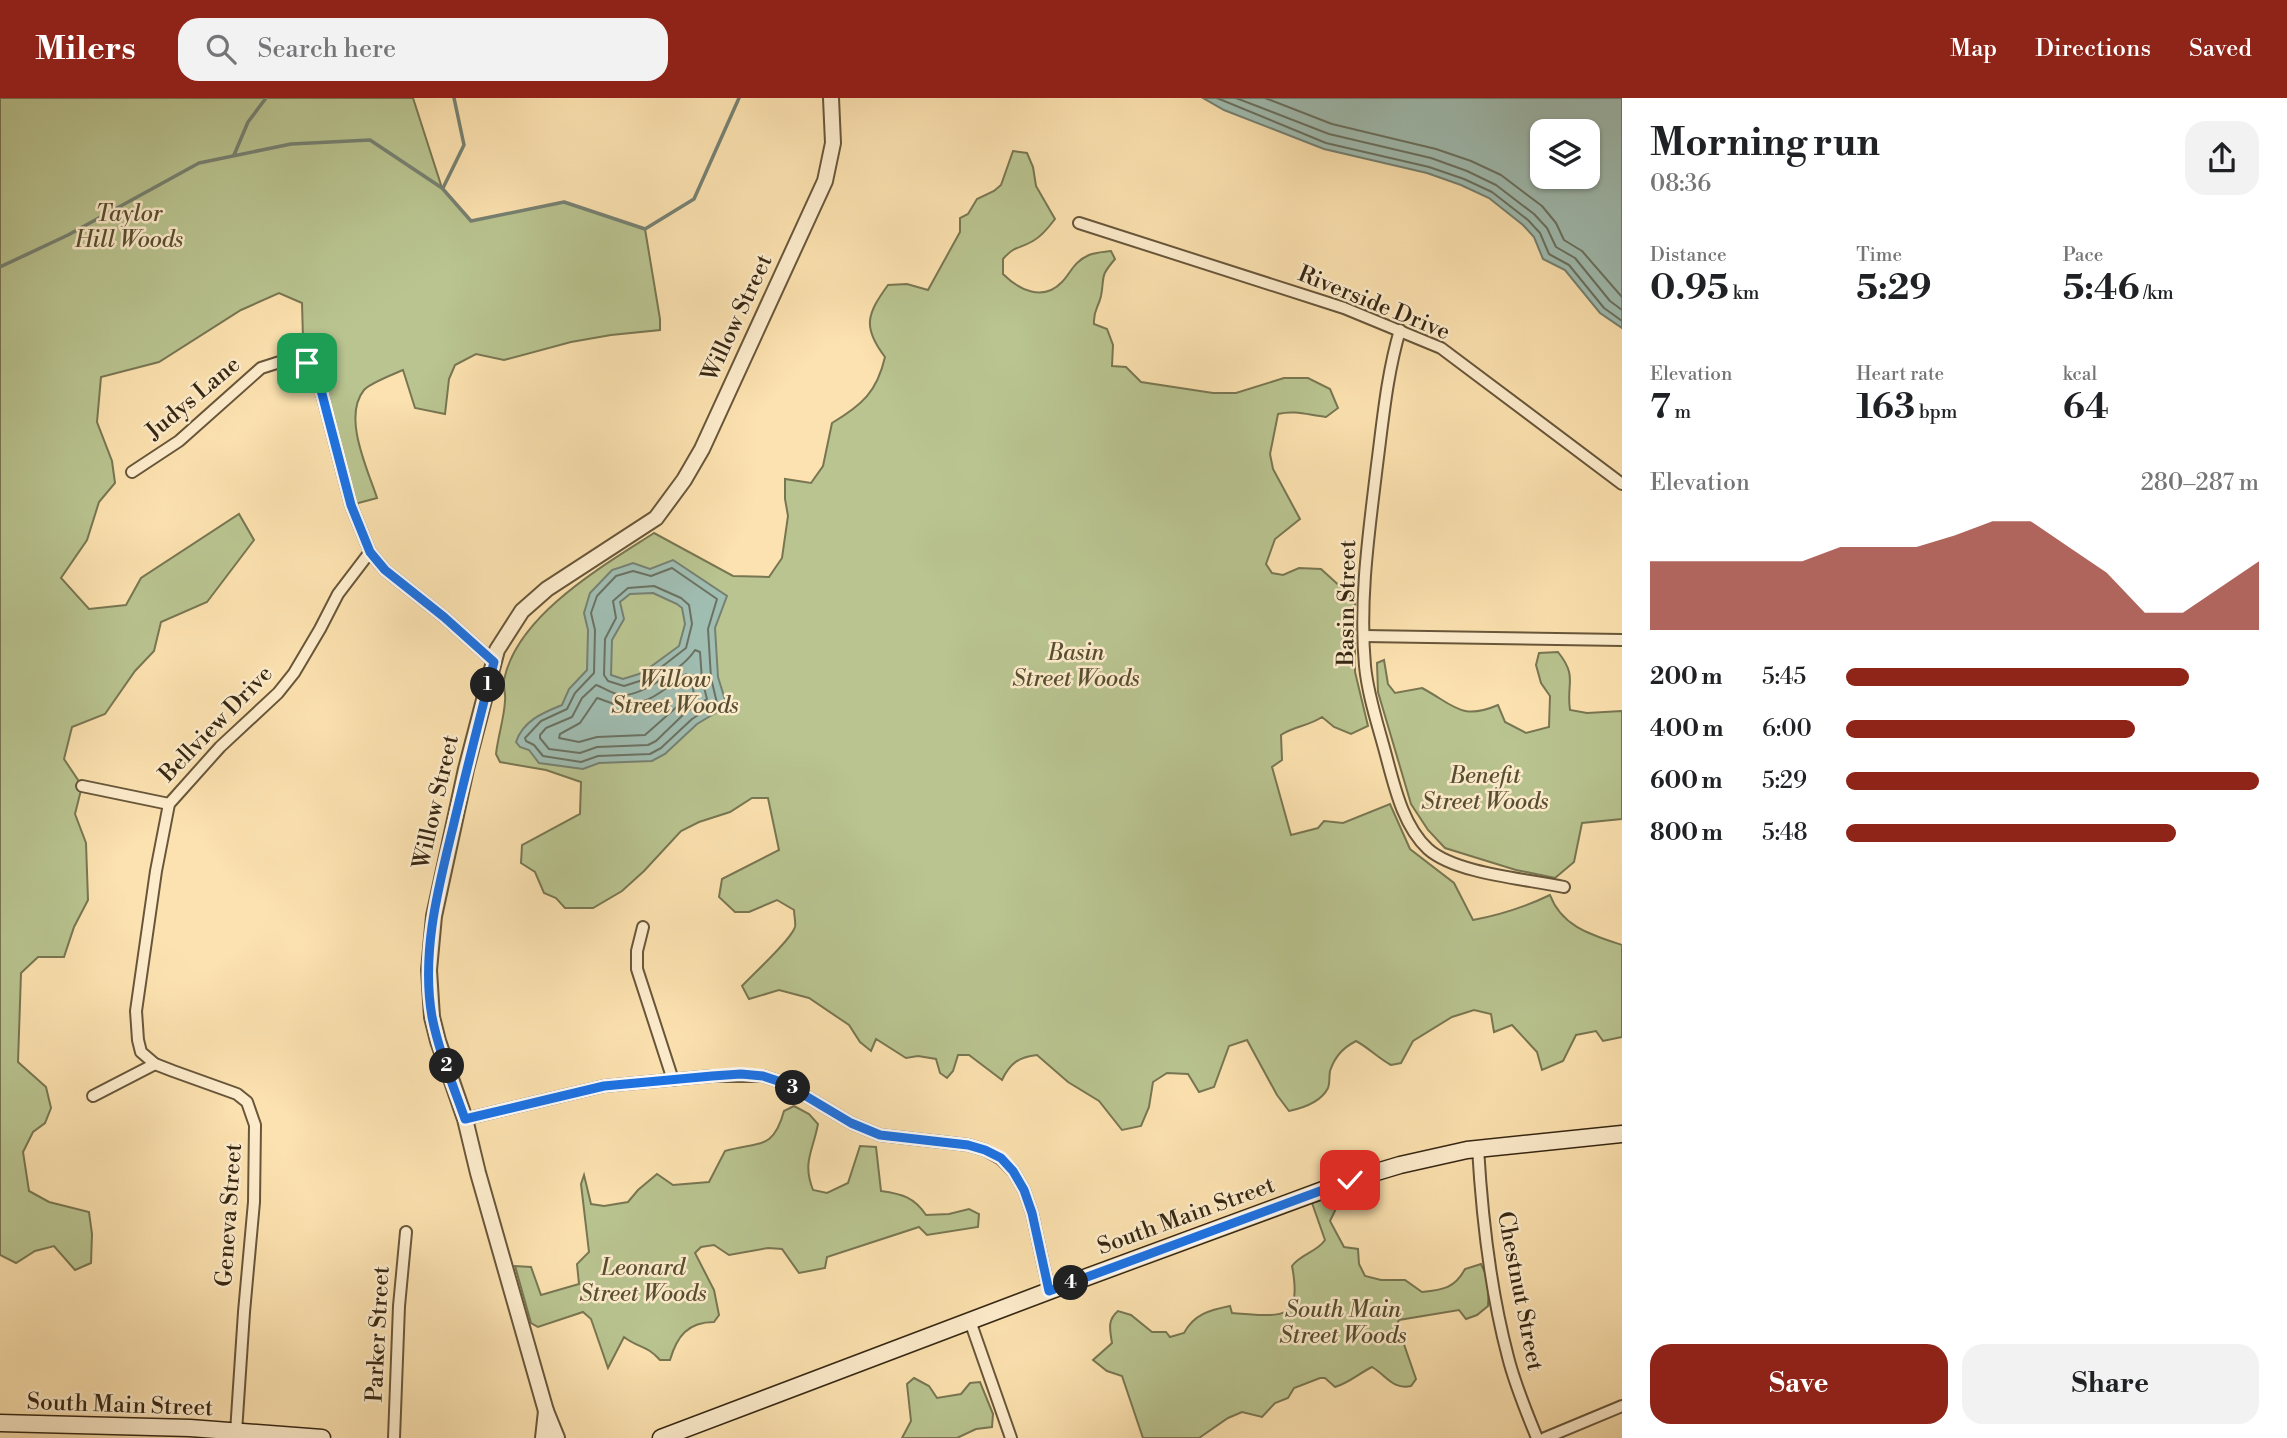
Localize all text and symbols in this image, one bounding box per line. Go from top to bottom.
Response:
search box [178,18,668,81]
text: Milers [35,29,136,70]
icon: search [202,30,240,68]
text: Search here [258,33,396,65]
text: Map [1950,34,1997,64]
text: Directions [2035,34,2151,64]
text: Saved [2189,34,2252,64]
map controls [1530,119,1600,189]
button: layers [1530,119,1600,189]
text: Morning run [1650,120,1880,167]
button: share [2185,121,2259,195]
text: 08:36 [1650,170,1711,198]
park label: Taylor Hill Woods [74,200,184,254]
text: Distance [1650,243,1727,267]
text: Time [1856,243,1902,267]
text: Pace [2063,243,2103,267]
street label: Willow Street [695,250,779,387]
street label: Riverside Drive [1294,260,1454,346]
text: 0.95 [1650,267,1729,310]
text: 5:29 [1856,267,1932,310]
text: 5:46 [2063,267,2139,310]
text: km [1729,281,1759,305]
text: /km [2139,281,2174,305]
pin [277,333,337,393]
icon: arrive [288,344,326,382]
street label: Judys Lane [139,350,246,446]
text: Elevation [1650,362,1732,386]
text: Heart rate [1856,362,1944,386]
text: kcal [2063,362,2097,386]
text: 7 [1650,386,1671,429]
text: 163 [1856,386,1915,429]
text: 64 [2063,386,2109,429]
text: m [1671,400,1691,424]
text: bpm [1915,400,1957,424]
text: Elevation [1650,469,1750,497]
text: 280–287 m [2141,469,2259,497]
street label: Basin Street [1332,540,1362,667]
park label: Basin Street Woods [1012,639,1140,693]
street label: Bellview Drive [153,660,279,789]
text: 200 m [1650,663,1722,691]
text: 5:45 [1762,663,1806,691]
park label: Willow Street Woods [611,666,739,720]
pin: 1 [470,668,505,702]
text: 1 [483,672,492,696]
text: 400 m [1650,715,1723,743]
text: 6:00 [1762,715,1812,743]
street label: Willow Street [407,732,465,873]
park label: Benefit Street Woods [1421,762,1549,816]
text: 600 m [1650,767,1723,795]
text: 5:29 [1762,767,1807,795]
text: 800 m [1650,819,1723,847]
text: 5:48 [1762,819,1808,847]
pin: 2 [430,1048,464,1084]
text: 2 [441,1053,452,1077]
pin: 3 [776,1070,810,1105]
text: 3 [787,1075,798,1099]
street label: Geneva Street [210,1142,248,1288]
pin [1320,1150,1380,1210]
icon: check [1331,1161,1369,1199]
street label: South Main Street [1094,1171,1278,1261]
street label: Chestnut Street [1491,1209,1549,1373]
park label: Leonard Street Woods [579,1254,707,1308]
street label: Parker Street [360,1265,396,1403]
pin: 4 [1054,1266,1088,1300]
text: 4 [1064,1270,1077,1294]
park label: South Main Street Woods [1279,1296,1407,1350]
button: Save [1650,1344,1948,1424]
button: Share [1962,1344,2259,1424]
street label: South Main Street [26,1388,214,1422]

